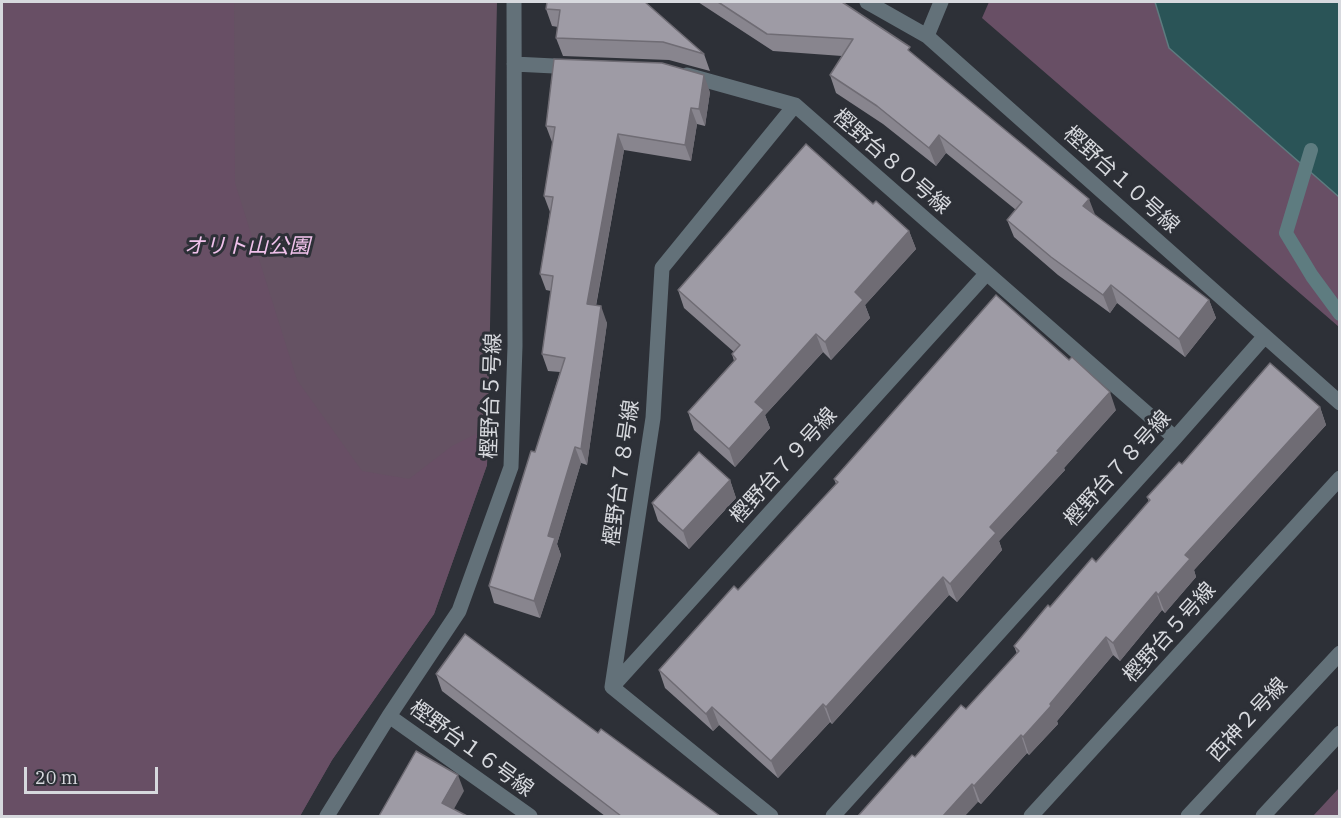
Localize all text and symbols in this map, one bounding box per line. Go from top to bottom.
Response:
street label: 樫野台８０号線 [827,104,955,220]
street label: 樫野台１０号線 [1058,121,1184,239]
park label: オリト山公園 [184,234,310,260]
street label: 樫野台５号線 [477,333,507,459]
street label: 樫野台７８号線 [599,398,645,548]
street label: 樫野台７９号線 [725,403,843,529]
street label: 樫野台７８号線 [1059,406,1177,532]
street label: 樫野台５号線 [1118,578,1222,688]
street label: 西神２号線 [1203,673,1293,767]
street label: 樫野台１６号線 [404,696,538,802]
scale bar [27,755,160,793]
text: 20 m [35,766,78,789]

